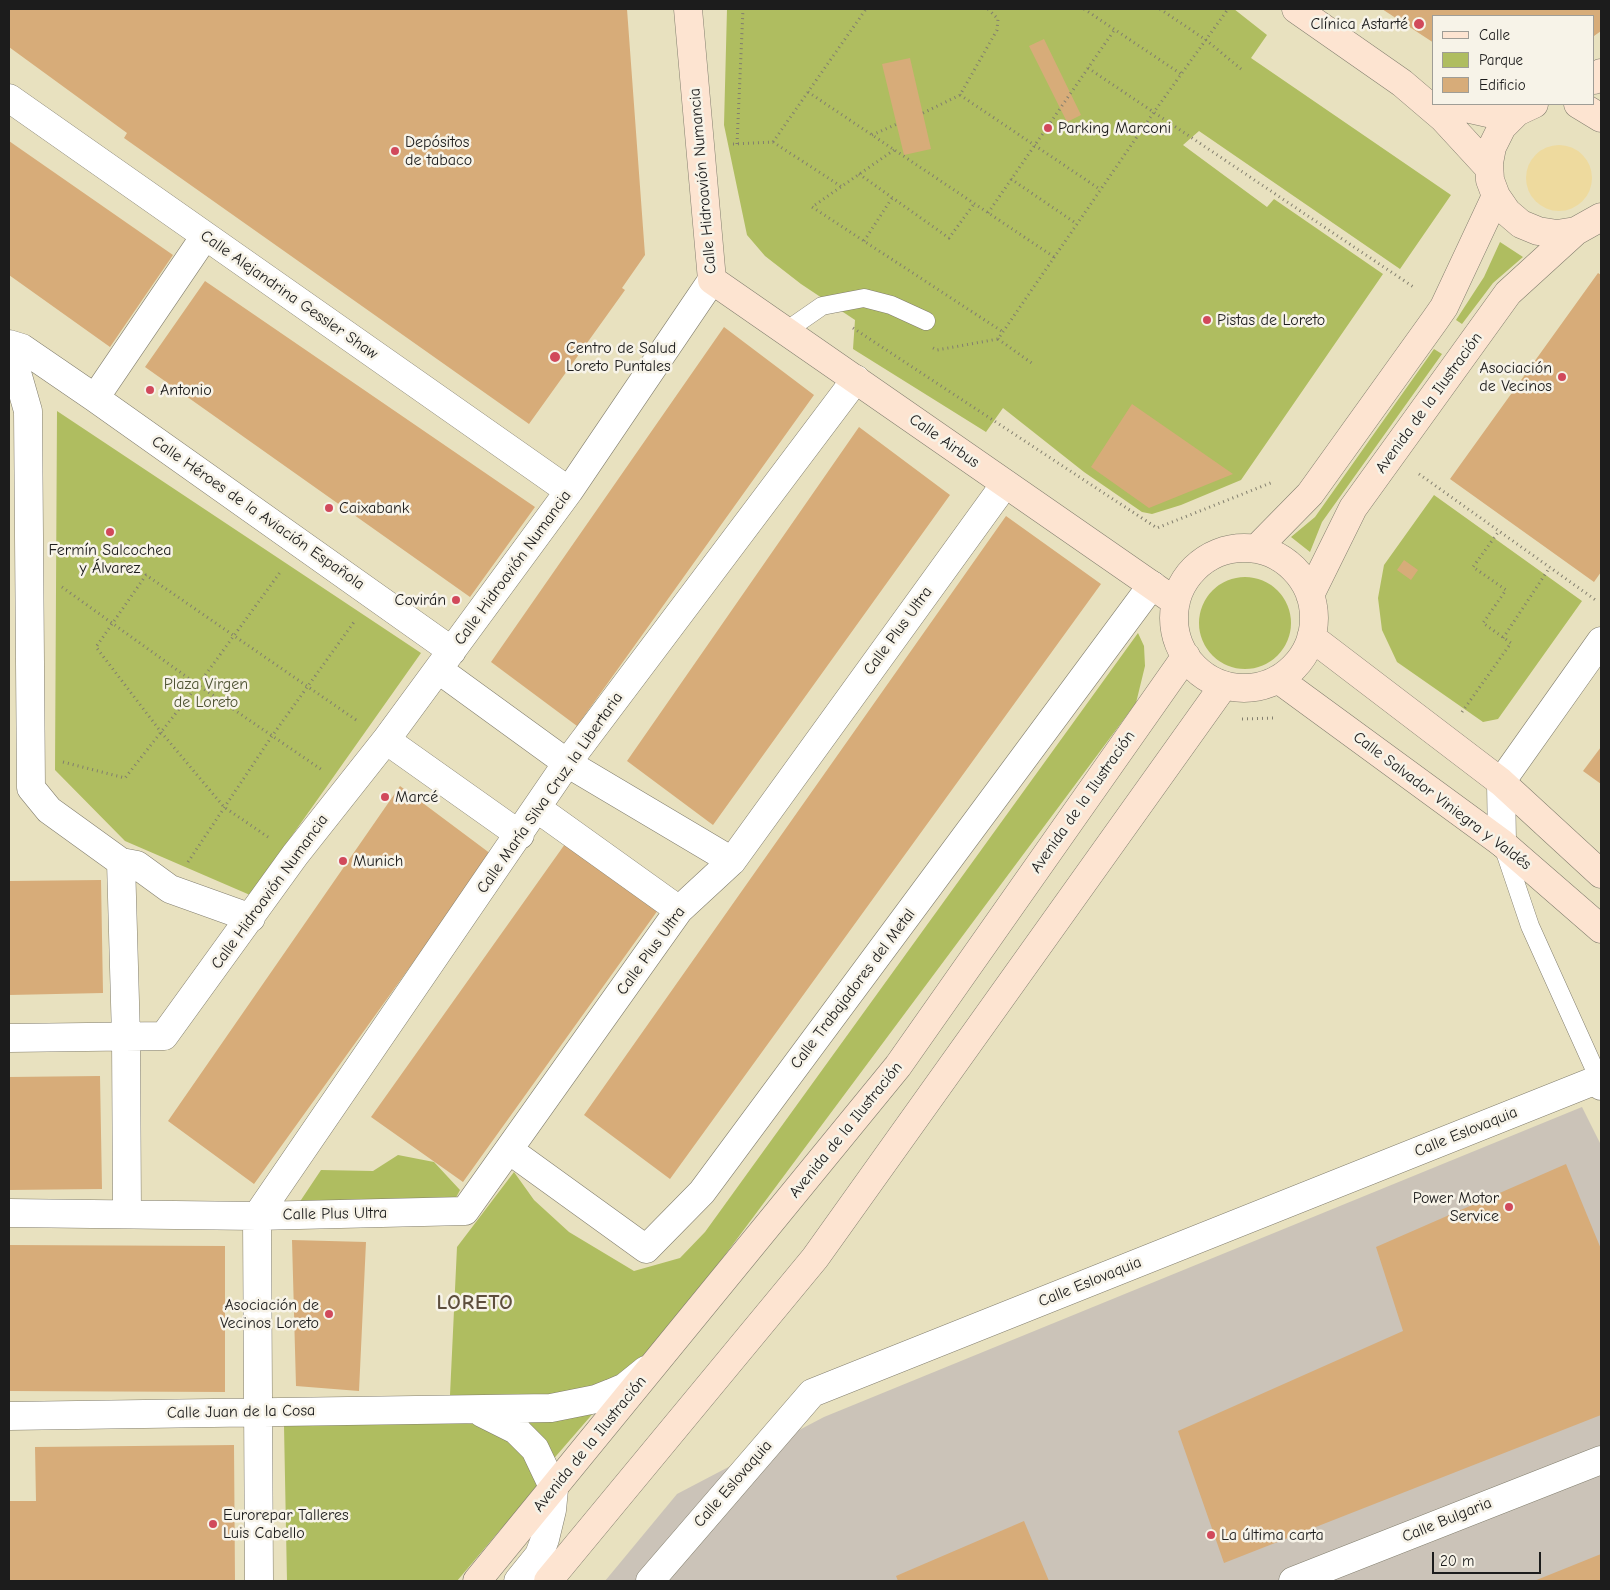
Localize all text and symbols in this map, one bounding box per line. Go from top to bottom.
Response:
place label: Clínica Astarté [1310,14,1408,34]
legend [1432,15,1595,105]
marker: Clínica Astarté [1412,17,1426,31]
text: Calle [1479,26,1510,44]
text: Parque [1479,51,1523,69]
text: Edificio [1479,76,1526,94]
street label: Calle Hidroavión Numancia [685,87,721,275]
place label: Parking Marconi [1058,118,1171,138]
marker: Parking Marconi [1042,122,1054,134]
place label: Depósitos de tabaco [405,132,472,170]
marker: Depósitos de tabaco [389,145,401,157]
street label: Calle Alejandrina Gessler Shaw [197,226,381,364]
place label: Pistas de Loreto [1217,310,1325,330]
marker: Pistas de Loreto [1201,314,1213,326]
street label: Avenida de la Ilustración [1371,329,1487,477]
place label: Centro de Salud Loreto Puntales [566,338,676,376]
marker: Centro de Salud Loreto Puntales [548,350,562,364]
place label: Asociación de Vecinos [1479,358,1552,396]
marker: Asociación de Vecinos [1556,371,1568,383]
place label: Antonio [160,380,212,400]
marker: Antonio [144,384,156,396]
street label: Calle Airbus [905,410,983,472]
street label: Calle Héroes de la Aviación Española [148,432,368,594]
street label: Calle Hidroavión Numancia [450,487,576,649]
place label: Caixabank [339,498,410,518]
marker: Caixabank [323,502,335,514]
marker: Fermín Salcochea y Álvarez [104,526,116,538]
place label: Fermín Salcochea y Álvarez [48,540,172,578]
street label: Calle Plus Ultra [860,583,936,679]
place label: Covirán [395,590,446,610]
marker: Covirán [450,594,462,606]
park label: Plaza Virgen de Loreto [164,674,248,712]
street label: Calle María Silva Cruz, la Libertaria [473,689,627,897]
street label: Avenida de la Ilustración [1027,727,1139,877]
street label: Calle Salvador Viniegra y Valdés [1349,728,1535,874]
place label: Marcé [395,787,438,807]
marker: Marcé [379,791,391,803]
street label: Calle Hidroavión Numancia [207,811,333,973]
place label: Munich [353,851,403,871]
marker: Munich [337,855,349,867]
street label: Calle Plus Ultra [613,903,689,999]
street label: Calle Trabajadores del Metal [786,905,920,1073]
street label: Avenida de la Ilustración [785,1058,907,1202]
street label: Calle Eslovaquia [1412,1103,1520,1161]
place label: Power Motor Service [1413,1188,1499,1226]
marker: Power Motor Service [1503,1201,1515,1213]
street label: Calle Plus Ultra [283,1203,387,1225]
street label: Calle Eslovaquia [1036,1253,1144,1311]
district label: LORETO [436,1290,514,1316]
place label: Asociación de Vecinos Loreto [220,1295,319,1333]
marker: Asociación de Vecinos Loreto [323,1308,335,1320]
street label: Avenida de la Ilustración [529,1372,651,1516]
street label: Calle Juan de la Cosa [167,1401,315,1423]
street label: Calle Eslovaquia [690,1436,776,1532]
street label: Calle Bulgaria [1399,1493,1495,1547]
place label: Eurorepar Talleres Luis Cabello [223,1505,349,1543]
marker: Eurorepar Talleres Luis Cabello [207,1518,219,1530]
place label: La última carta [1221,1525,1324,1545]
marker: La última carta [1205,1529,1217,1541]
scale bar [1435,1542,1544,1574]
text: 20 m [1440,1552,1474,1570]

